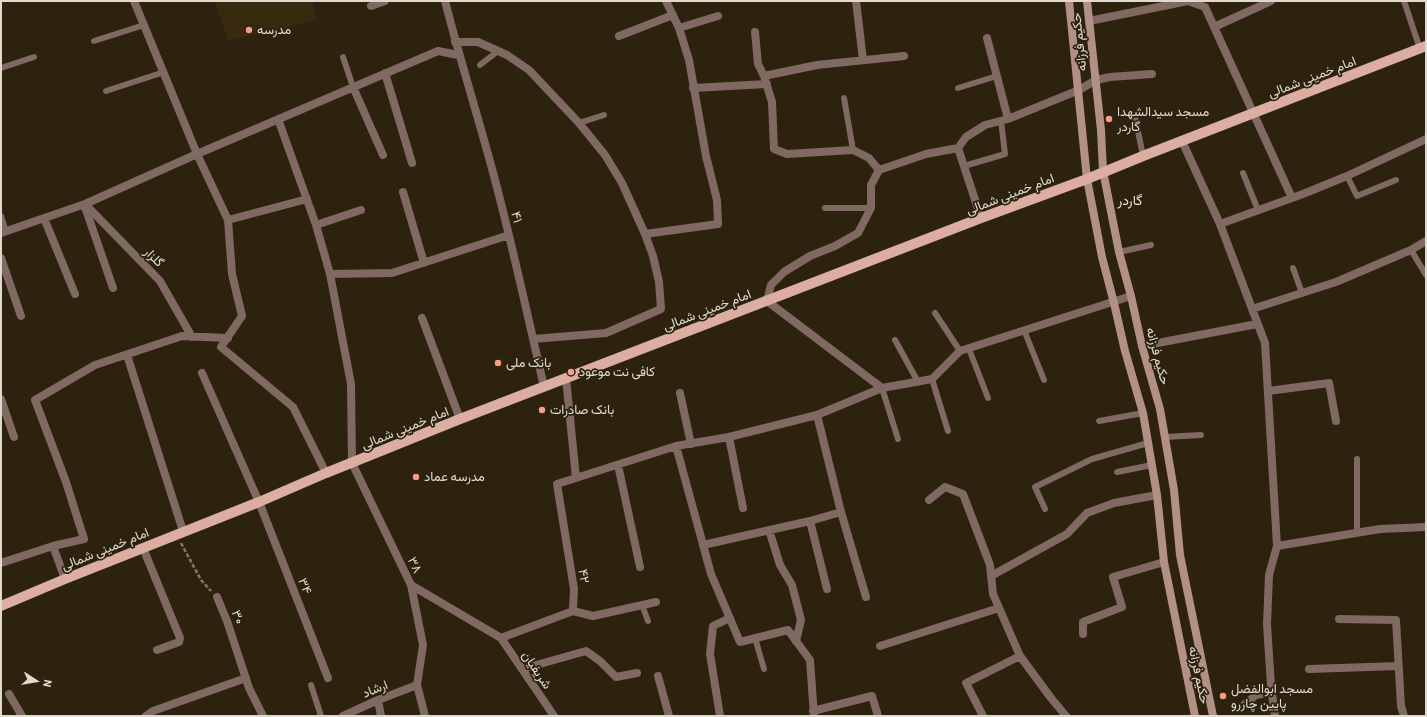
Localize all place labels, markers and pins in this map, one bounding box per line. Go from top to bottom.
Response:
place label: مدرسه [257,22,291,38]
marker: مدرسه [244,25,254,35]
place label: مسجد سیدالشهدا گاردر [1117,104,1209,135]
marker: مسجد سیدالشهدا گاردر [1104,114,1114,124]
place label: بانک ملی [506,355,551,371]
marker: بانک ملی [493,358,503,368]
place label: کافی نت موعود [579,364,655,380]
marker: کافی نت موعود [566,367,576,377]
place label: بانک صادرات [550,402,614,418]
marker: بانک صادرات [537,405,547,415]
place label: مدرسه عماد [424,469,485,485]
marker: مدرسه عماد [411,472,421,482]
place label: مسجد ابوالفضل پایین چاررو [1231,681,1313,712]
marker: مسجد ابوالفضل پایین چاررو [1218,691,1228,701]

